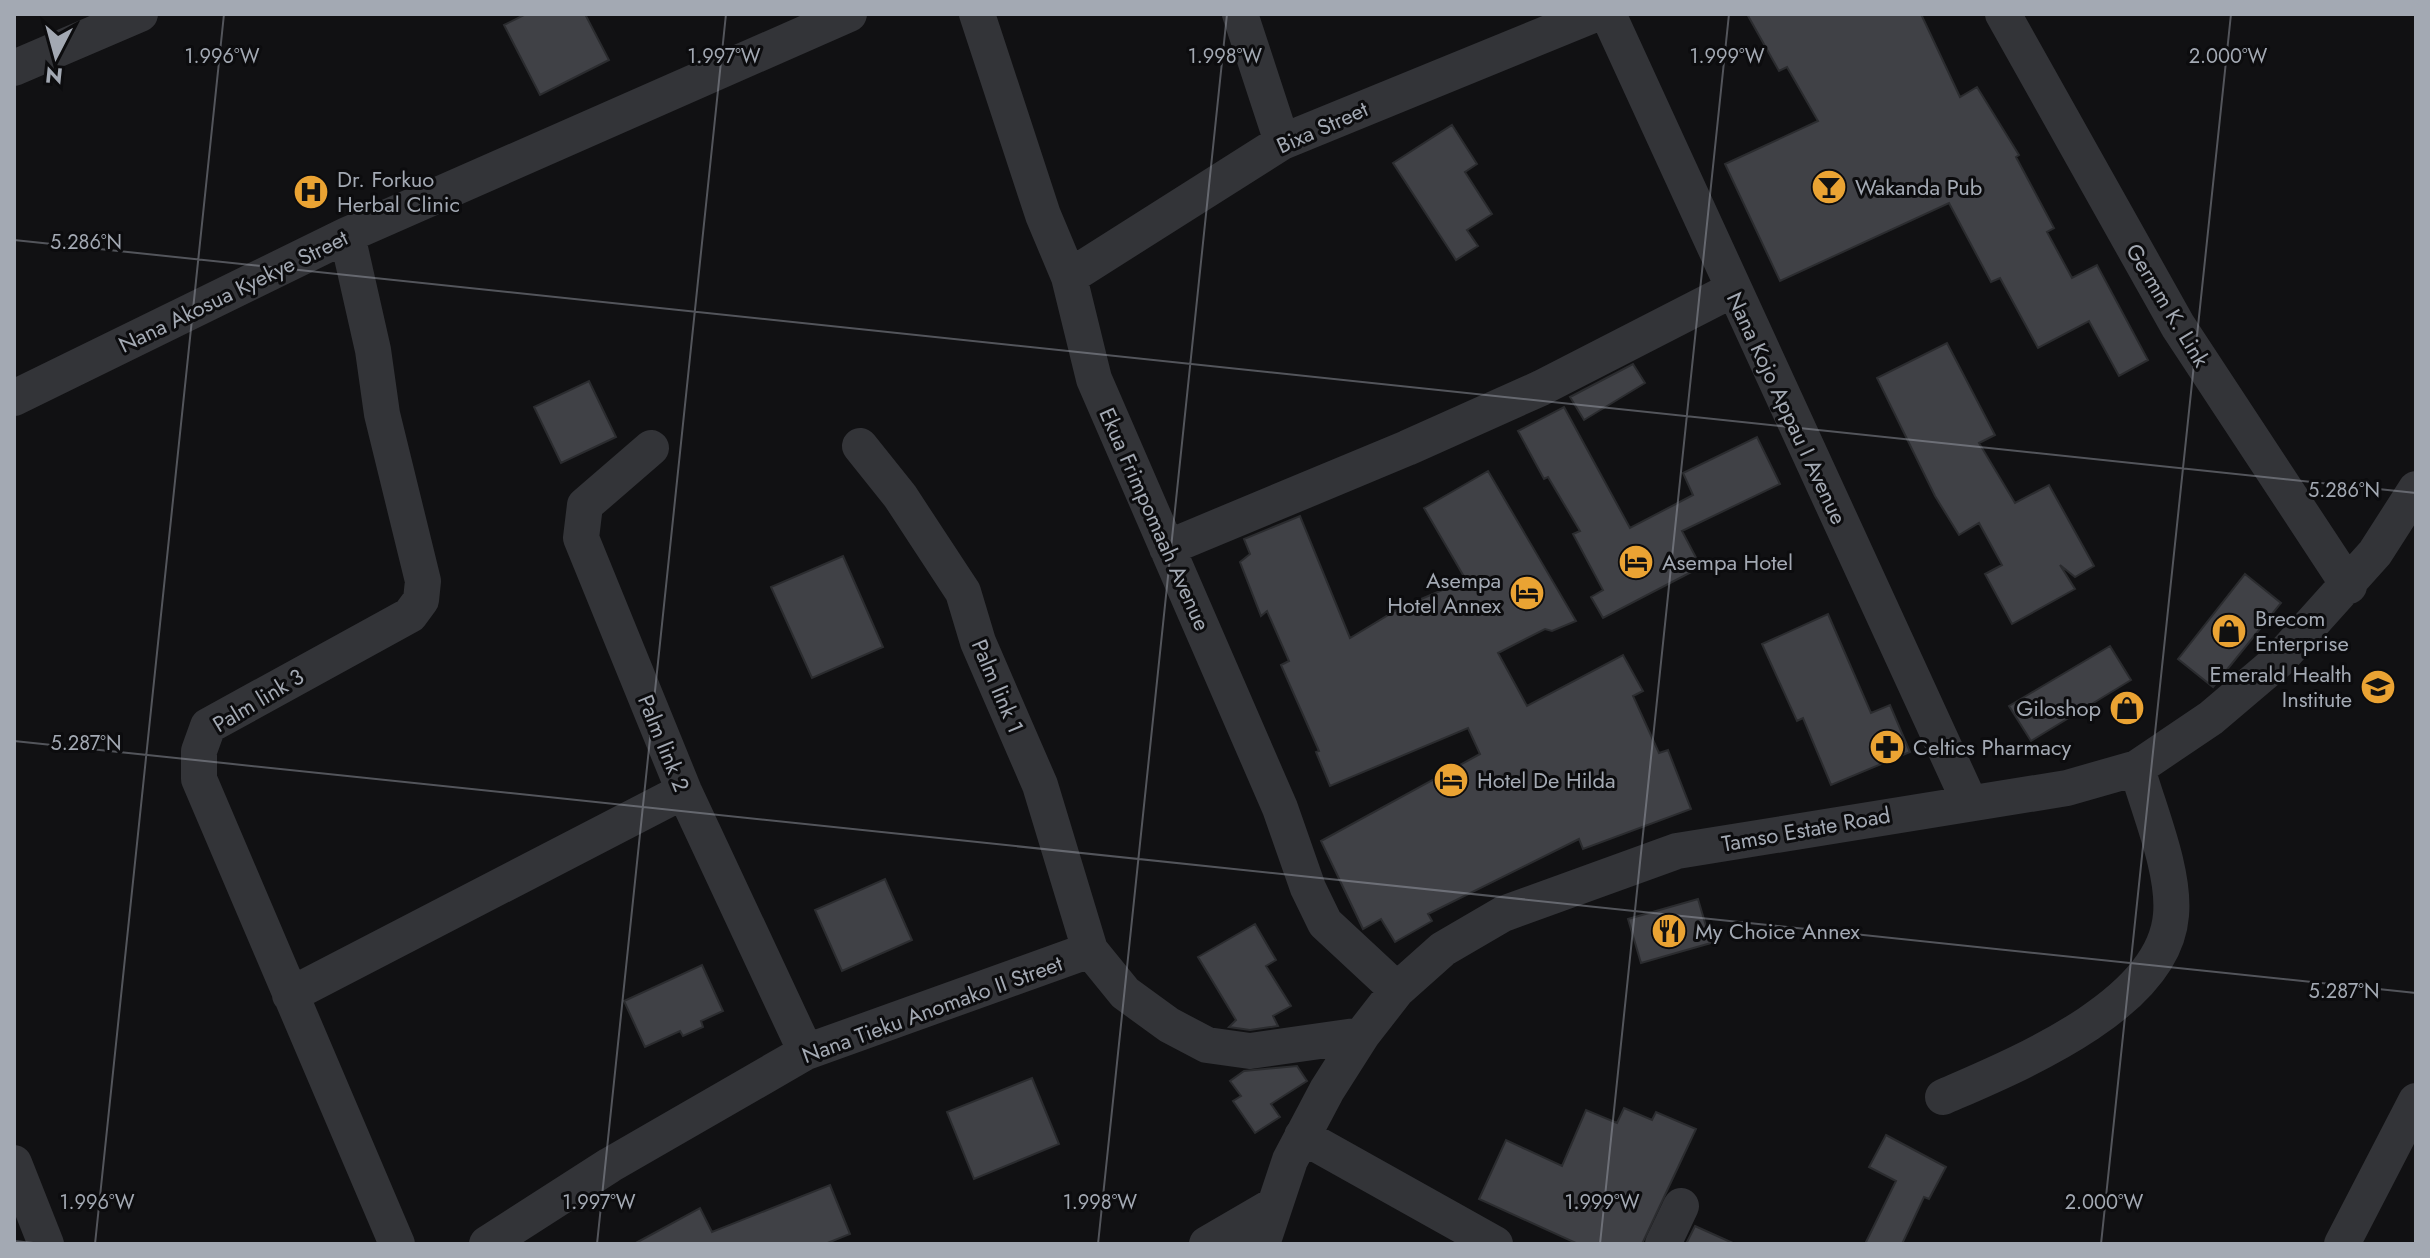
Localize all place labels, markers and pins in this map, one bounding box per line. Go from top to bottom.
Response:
place label: Dr. Forkuo Herbal Clinic [337,163,460,220]
bar icon: Wakanda Pub [1810,168,1848,206]
place label: Wakanda Pub [1855,171,1982,203]
hospital icon: Dr. Forkuo Herbal Clinic [292,173,330,211]
hotel icon: Asempa Hotel [1617,543,1655,581]
place label: Asempa Hotel [1662,546,1793,578]
place label: Asempa Hotel Annex [1387,564,1502,621]
hotel icon: Asempa Hotel Annex [1508,574,1546,612]
place label: Brecom Enterprise [2255,602,2349,659]
shop icon: Brecom Enterprise [2210,612,2248,650]
place label: Emerald Health Institute [2210,658,2352,715]
school or university icon: Emerald Health Institute [2359,668,2397,706]
shop icon: Giloshop [2108,689,2146,727]
place label: Giloshop [2016,692,2101,724]
pharmacy icon: Celtics Pharmacy [1868,728,1906,766]
place label: Celtics Pharmacy [1913,731,2071,763]
hotel icon: Hotel De Hilda [1432,761,1470,799]
place label: Hotel De Hilda [1477,764,1616,796]
restaurant icon: My Choice Annex [1650,912,1688,950]
place label: My Choice Annex [1695,915,1861,947]

